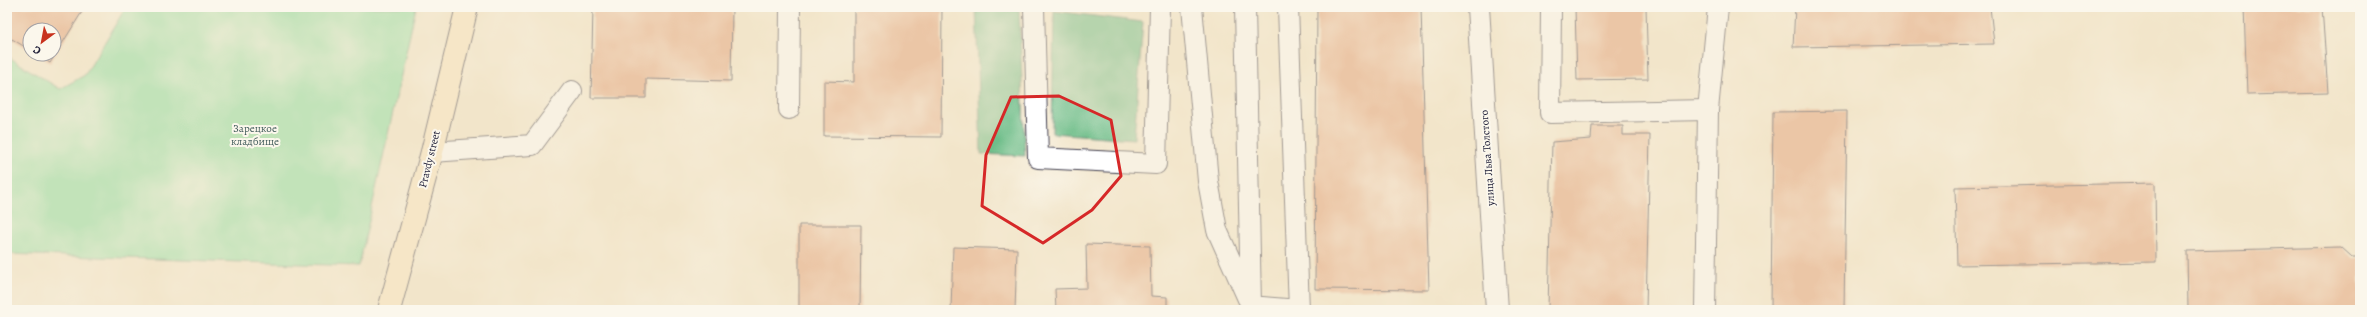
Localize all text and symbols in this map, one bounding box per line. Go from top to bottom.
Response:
north arrow [22,22,62,62]
text: С [30,42,44,58]
street label: улица Льва Толстого [1477,109,1498,208]
park label: Зарецкое кладбище [231,121,279,149]
street label: Pravdy street [415,129,444,189]

